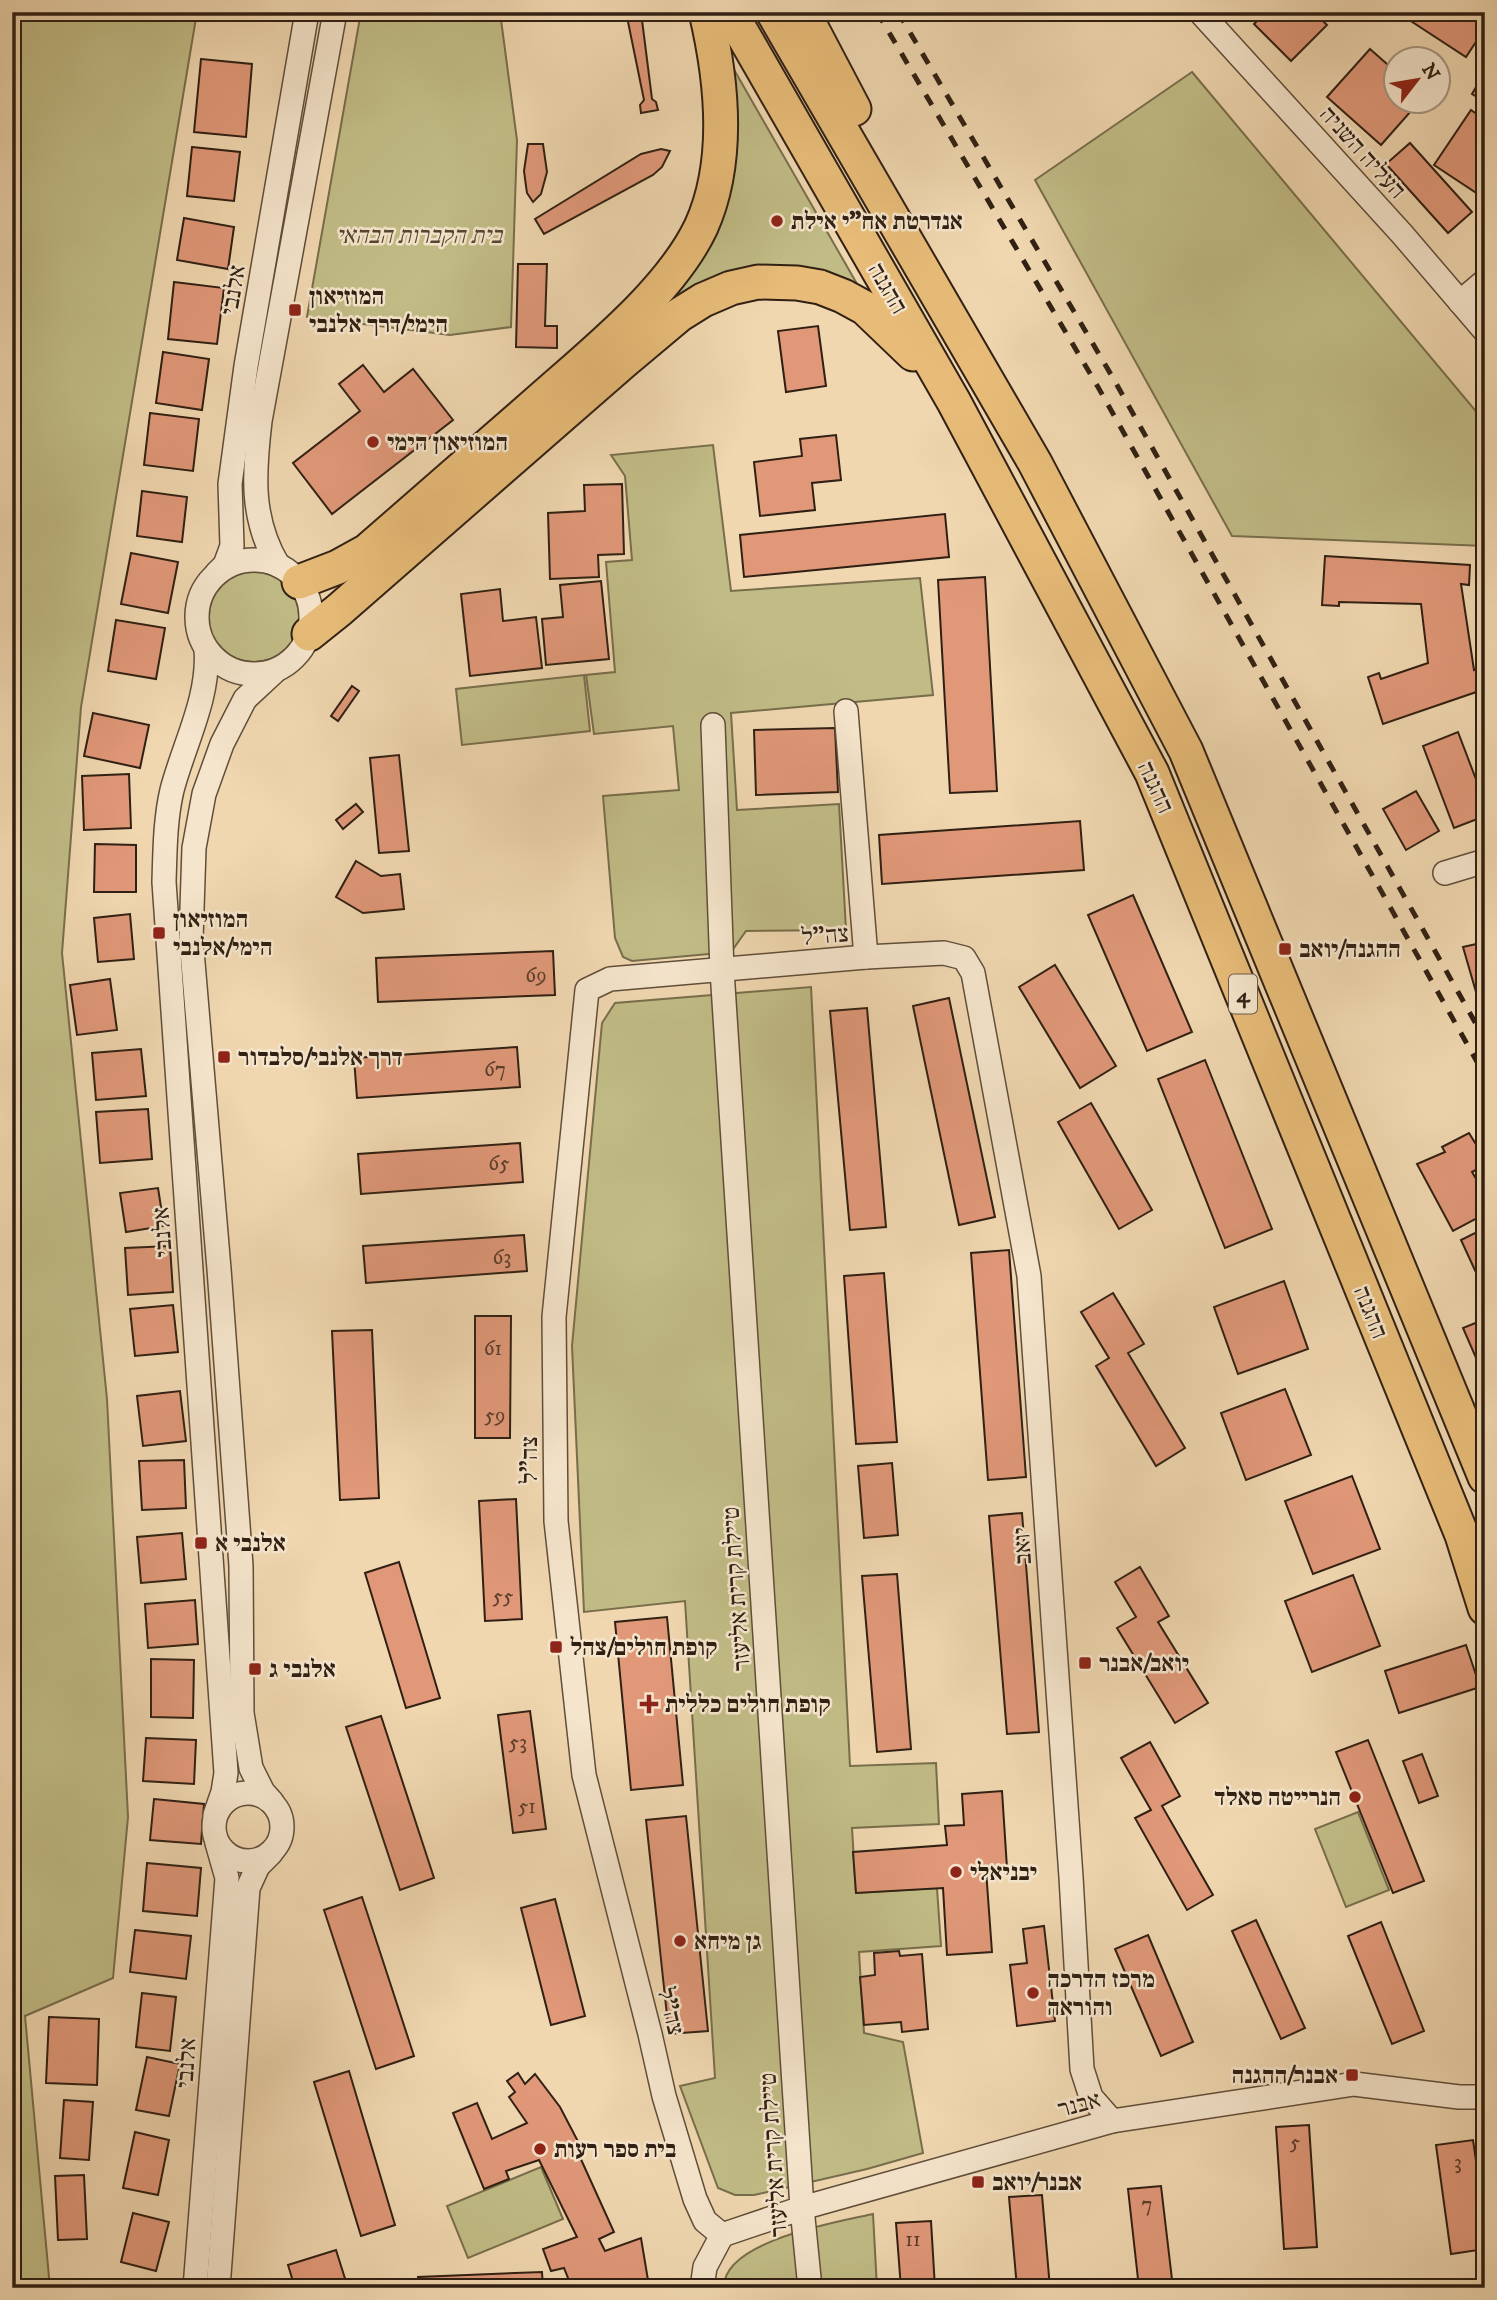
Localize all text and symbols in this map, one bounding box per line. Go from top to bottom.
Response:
north arrow [1382,46,1452,116]
text: N [1416,59,1444,85]
street label: העליה השניה [1313,100,1412,205]
place label: אנדרטת אח"י אילת [791,207,963,237]
marker: אנדרטת אח"י אילת [769,213,785,229]
park label: בית הקברות הבהאי [336,221,503,251]
street label: ההגנה [861,257,914,320]
street label: אלנבי [215,263,253,318]
place label: המוזיאון הימי/דרך אלנבי [309,282,448,340]
marker: המוזיאון הימי/דרך אלנבי [287,302,303,318]
place label: המוזיאון הימי [387,428,508,458]
marker: המוזיאון הימי [365,434,381,450]
street label: ההגנה [1130,756,1180,818]
place label: המוזיאון הימי/אלנבי [173,905,273,963]
street label: צה"ל [800,919,850,953]
marker: המוזיאון הימי/אלנבי [151,925,167,941]
place label: ההגנה/יואב [1299,935,1401,965]
marker: ההגנה/יואב [1277,941,1293,957]
house number: 69 [525,963,547,989]
road number: 4 [1229,974,1257,1014]
place label: דרך אלנבי/סלבדור [238,1043,403,1073]
marker: דרך אלנבי/סלבדור [216,1049,232,1065]
house number: 67 [484,1057,506,1083]
house number: 65 [488,1151,510,1177]
street label: אלנבי [146,1206,180,1258]
house number: 63 [493,1245,511,1271]
street label: ההגנה [1346,1282,1394,1343]
house number: 61 [484,1336,502,1362]
house number: 59 [485,1403,505,1429]
street label: צה"ל [515,1436,545,1484]
street label: טיילת קרית אליעזר [716,1506,758,1672]
street label: יואב [1007,1527,1039,1565]
place label: אלנבי א [215,1529,286,1559]
marker: אלנבי א [193,1535,209,1551]
house number: 55 [493,1584,513,1610]
place label: קופת חולים/צהל [570,1633,717,1663]
marker: קופת חולים/צהל [548,1639,564,1655]
place label: יואב/אבנר [1099,1649,1189,1679]
place label: אלנבי ג [269,1655,336,1685]
marker: יואב/אבנר [1077,1655,1093,1671]
marker: אלנבי ג [247,1661,263,1677]
place label: קופת חולים כללית [665,1690,831,1720]
marker: קופת חולים כללית [639,1694,659,1714]
house number: 53 [509,1730,527,1756]
place label: הנרייטה סאלד [1214,1783,1341,1813]
marker: הנרייטה סאלד [1347,1789,1363,1805]
house number: 51 [518,1794,536,1820]
place label: יבניאלי [970,1858,1037,1888]
marker: יבניאלי [948,1864,964,1880]
place label: גן מיחא [694,1927,761,1957]
marker: גן מיחא [672,1933,688,1949]
place label: מרכז הדרכה והוראה [1047,1965,1155,2023]
street label: צה"ל [650,1984,690,2038]
marker: מרכז הדרכה והוראה [1025,1985,1041,2001]
street label: אלנבי [170,2037,204,2089]
place label: אבנר/ההגנה [1231,2061,1338,2091]
marker: אבנר/ההגנה [1344,2067,1360,2083]
street label: טיילת קרית אליעזר [753,2072,795,2238]
street label: אבנר [1054,2085,1104,2125]
house number: 5 [1290,2130,1300,2156]
place label: בית ספר רעות [554,2135,676,2165]
marker: בית ספר רעות [532,2141,548,2157]
house number: 3 [1454,2150,1462,2176]
place label: אבנר/יואב [992,2168,1082,2198]
marker: אבנר/יואב [970,2174,986,2190]
house number: 7 [1141,2192,1153,2218]
house number: 11 [905,2227,921,2253]

